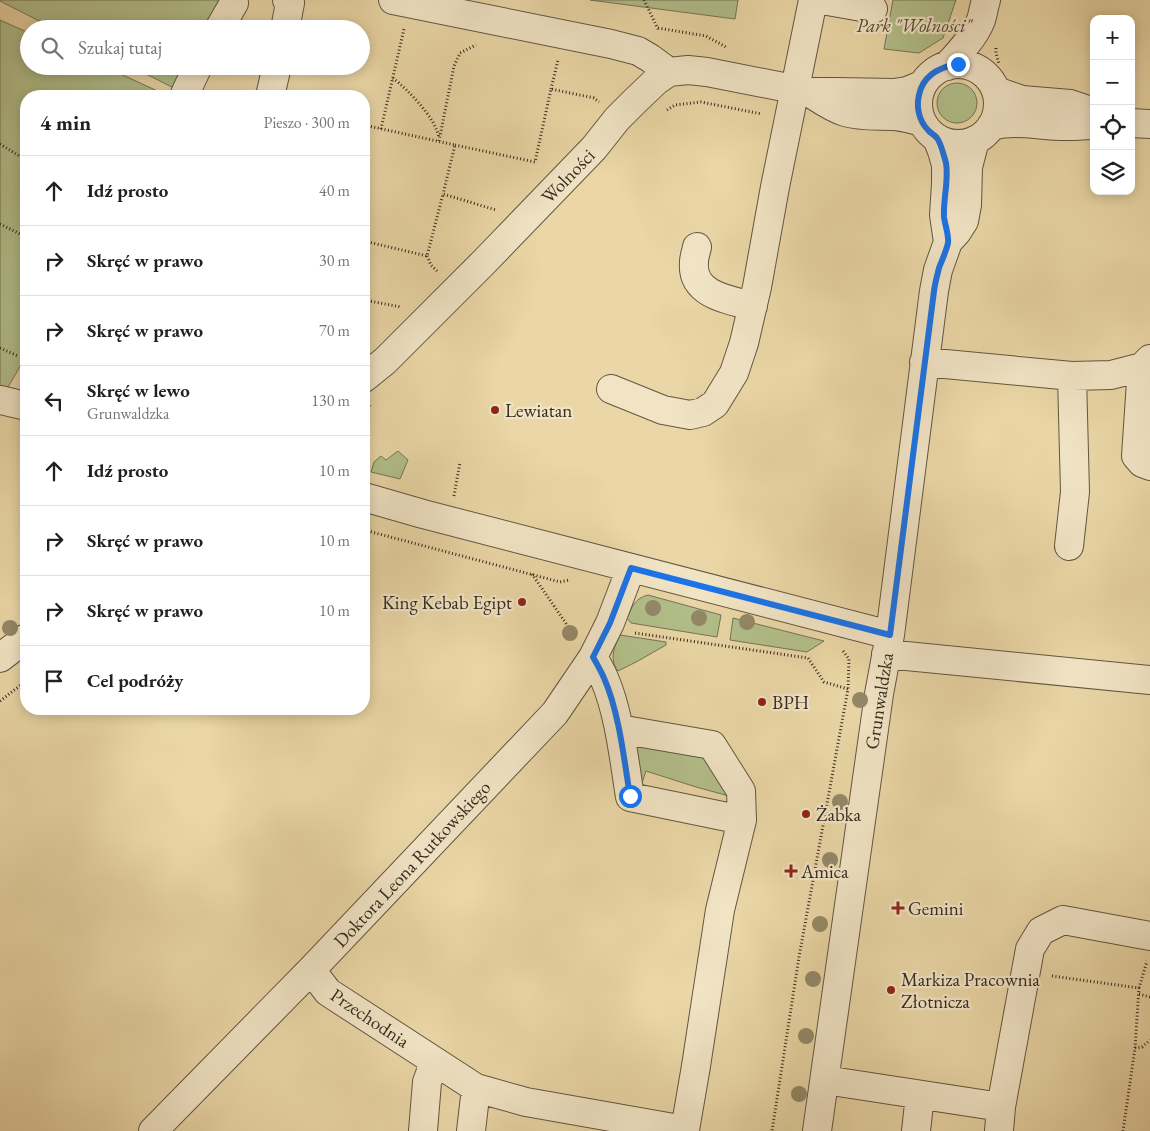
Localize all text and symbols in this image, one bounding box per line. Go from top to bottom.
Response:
park label: Park "Wolności" [856,13,973,38]
map controls [1090,15,1135,195]
button: + [1090,15,1135,60]
search box [20,20,370,75]
icon: search [38,34,66,62]
text: Szukaj tutaj [78,35,162,60]
route end [947,53,970,76]
button: − [1090,60,1135,105]
button: locate [1090,105,1135,150]
text: 4 min [40,109,91,136]
text: Pieszo · 300 m [264,112,350,133]
street label: Wolności [536,143,601,209]
button: layers [1090,150,1135,195]
icon: ahead [40,177,68,205]
text: Idź prosto [87,178,168,203]
text: 40 m [319,180,350,201]
icon: right [40,247,68,275]
text: Skręć w prawo [87,248,203,273]
text: 30 m [319,250,350,271]
icon: right [40,317,68,345]
text: Skręć w prawo [87,318,203,343]
text: 70 m [319,320,350,341]
text: Skręć w lewo [87,378,190,403]
icon: left [40,387,68,415]
text: 130 m [311,390,350,411]
place label: Lewiatan [505,398,572,423]
text: Grunwaldzka [87,403,169,424]
marker: Lewiatan [489,404,501,416]
icon: ahead [40,457,68,485]
text: Idź prosto [87,458,168,483]
text: 10 m [319,460,350,481]
icon: right [40,527,68,555]
text: Skręć w prawo [87,528,203,553]
text: 10 m [319,530,350,551]
place label: King Kebab Egipt [382,590,512,615]
marker: King Kebab Egipt [516,596,528,608]
icon: right [40,597,68,625]
text: Skręć w prawo [87,598,203,623]
text: 10 m [319,600,350,621]
street label: Grunwaldzka [859,650,899,751]
icon: arrive [40,667,68,695]
text: Cel podróży [87,668,183,693]
place label: BPH [772,690,809,715]
marker: BPH [756,696,768,708]
street label: Doktora Leona Rutkowskiego [328,775,496,953]
route start [619,785,642,808]
place label: Żabka [816,802,861,827]
marker: Żabka [800,808,812,820]
place label: Amica [800,859,849,884]
marker: Amica [785,865,797,877]
place label: Gemini [908,896,964,921]
marker: Gemini [892,902,904,914]
place label: Markiza Pracownia Złotnicza [901,967,1040,1014]
street label: Przechodnia [326,982,415,1054]
marker: Markiza Pracownia Złotnicza [885,984,897,996]

